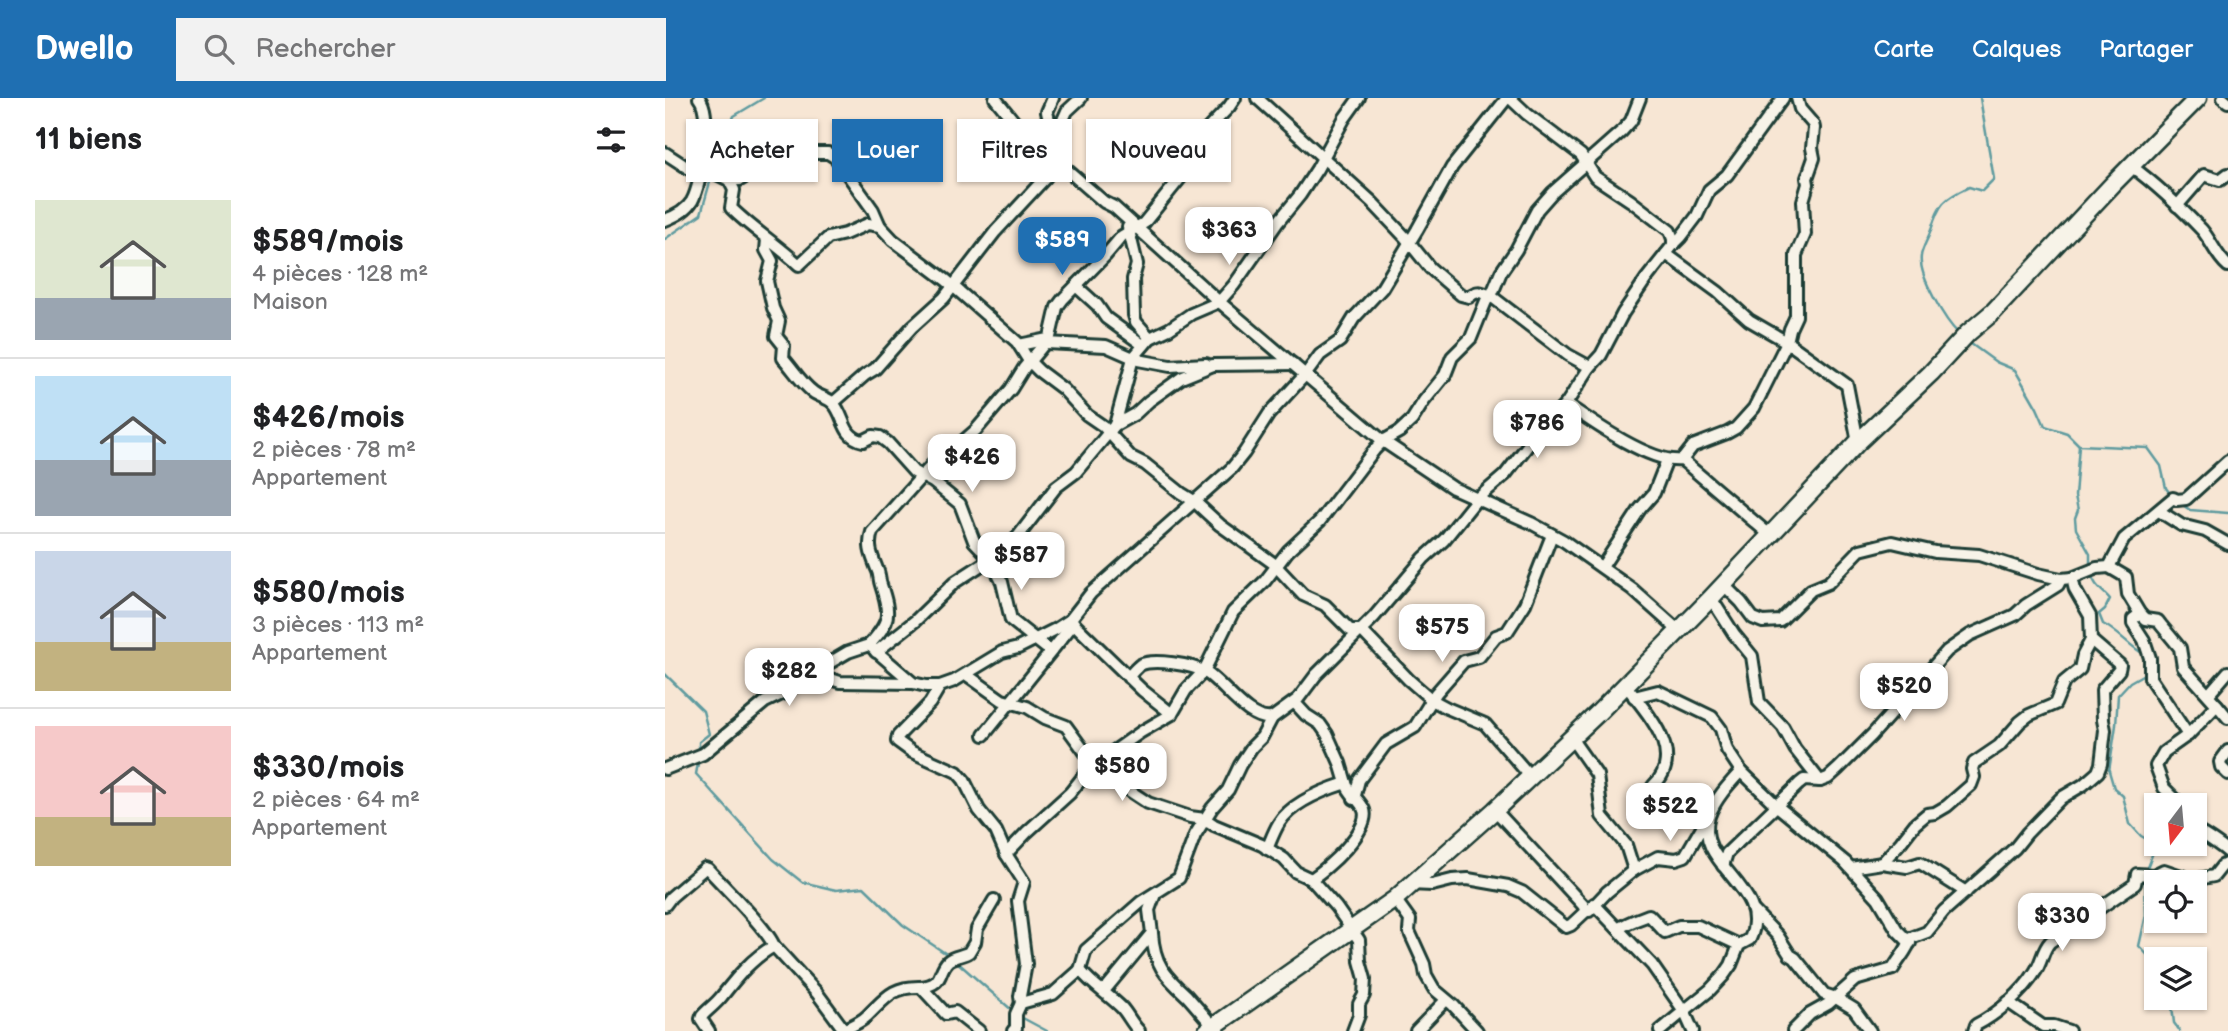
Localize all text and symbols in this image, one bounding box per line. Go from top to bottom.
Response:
search box [176,18,666,81]
text: Dwello [35,29,134,69]
icon: search [200,30,238,68]
text: Rechercher [256,34,395,65]
text: Carte [1874,35,1934,64]
text: Calques [1972,35,2061,64]
text: Partager [2099,35,2193,64]
chip: Acheter [686,119,818,182]
chip: Louer [832,119,943,182]
chip: Filtres [957,119,1072,182]
chip: Nouveau [1086,119,1231,182]
icon: filters [592,121,630,159]
text: 11 biens [35,122,142,158]
pin: $363 [1188,208,1270,267]
text: $363 [1201,216,1257,244]
pin: $589 [1021,218,1103,277]
text: $589/mois [252,224,404,260]
text: $589 [1034,226,1090,254]
icon: home [91,228,175,312]
text: 4 pièces · 128 m² [252,260,428,288]
text: Maison [252,288,328,316]
text: $426/mois [252,400,404,436]
pin: $786 [1496,400,1578,460]
icon: home [91,404,175,488]
text: $786 [1509,409,1565,437]
pin: $426 [931,434,1013,494]
text: 2 pièces · 78 m² [252,436,416,464]
text: $426 [944,443,1000,471]
text: Appartement [252,464,387,492]
pin: $587 [980,532,1062,592]
text: $587 [994,541,1048,569]
text: $580/mois [252,575,405,611]
icon: home [91,579,175,663]
pin: $575 [1401,604,1483,664]
text: 3 pièces · 113 m² [252,611,424,639]
text: $575 [1415,613,1469,641]
text: Appartement [252,639,387,667]
pin: $282 [748,648,830,708]
text: $282 [761,657,817,685]
pin: $520 [1863,664,1945,723]
text: $520 [1876,672,1932,700]
pin: $580 [1081,744,1163,803]
text: $330/mois [252,750,404,786]
text: $580 [1094,752,1150,780]
icon: home [91,754,175,838]
pin: $522 [1629,784,1711,843]
text: 2 pièces · 64 m² [252,786,420,814]
text: $522 [1642,792,1698,820]
north arrow [2144,793,2207,856]
map controls [2144,793,2207,1010]
text: Appartement [252,814,387,842]
button: locate [2144,870,2207,933]
pin: $330 [2021,894,2103,953]
text: $330 [2034,902,2090,930]
button: layers [2144,947,2207,1010]

